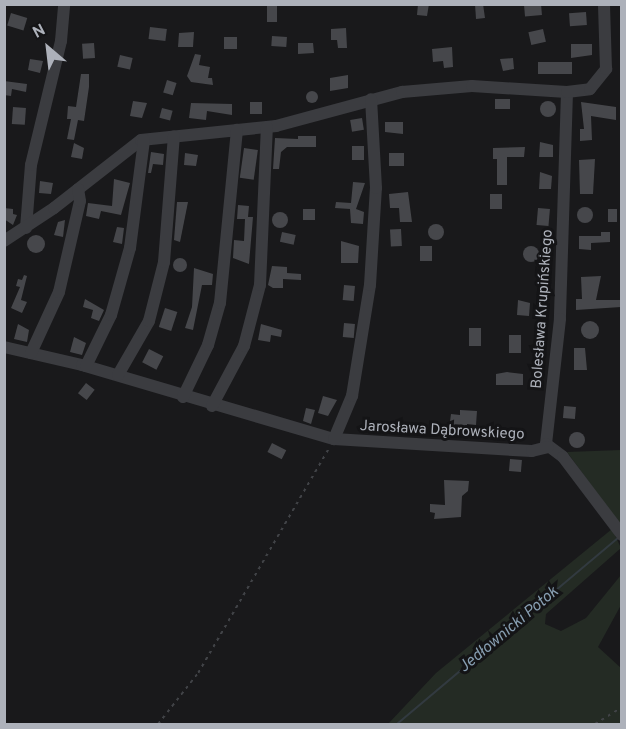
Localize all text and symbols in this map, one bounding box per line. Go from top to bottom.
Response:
north arrow [18,18,78,78]
text: N [30,21,49,44]
street label: Bolesława Krupińskiego [528,229,558,389]
street label: Jarosława Dąbrowskiego [359,418,525,444]
water label: Jedłownicki Potok [455,583,563,677]

